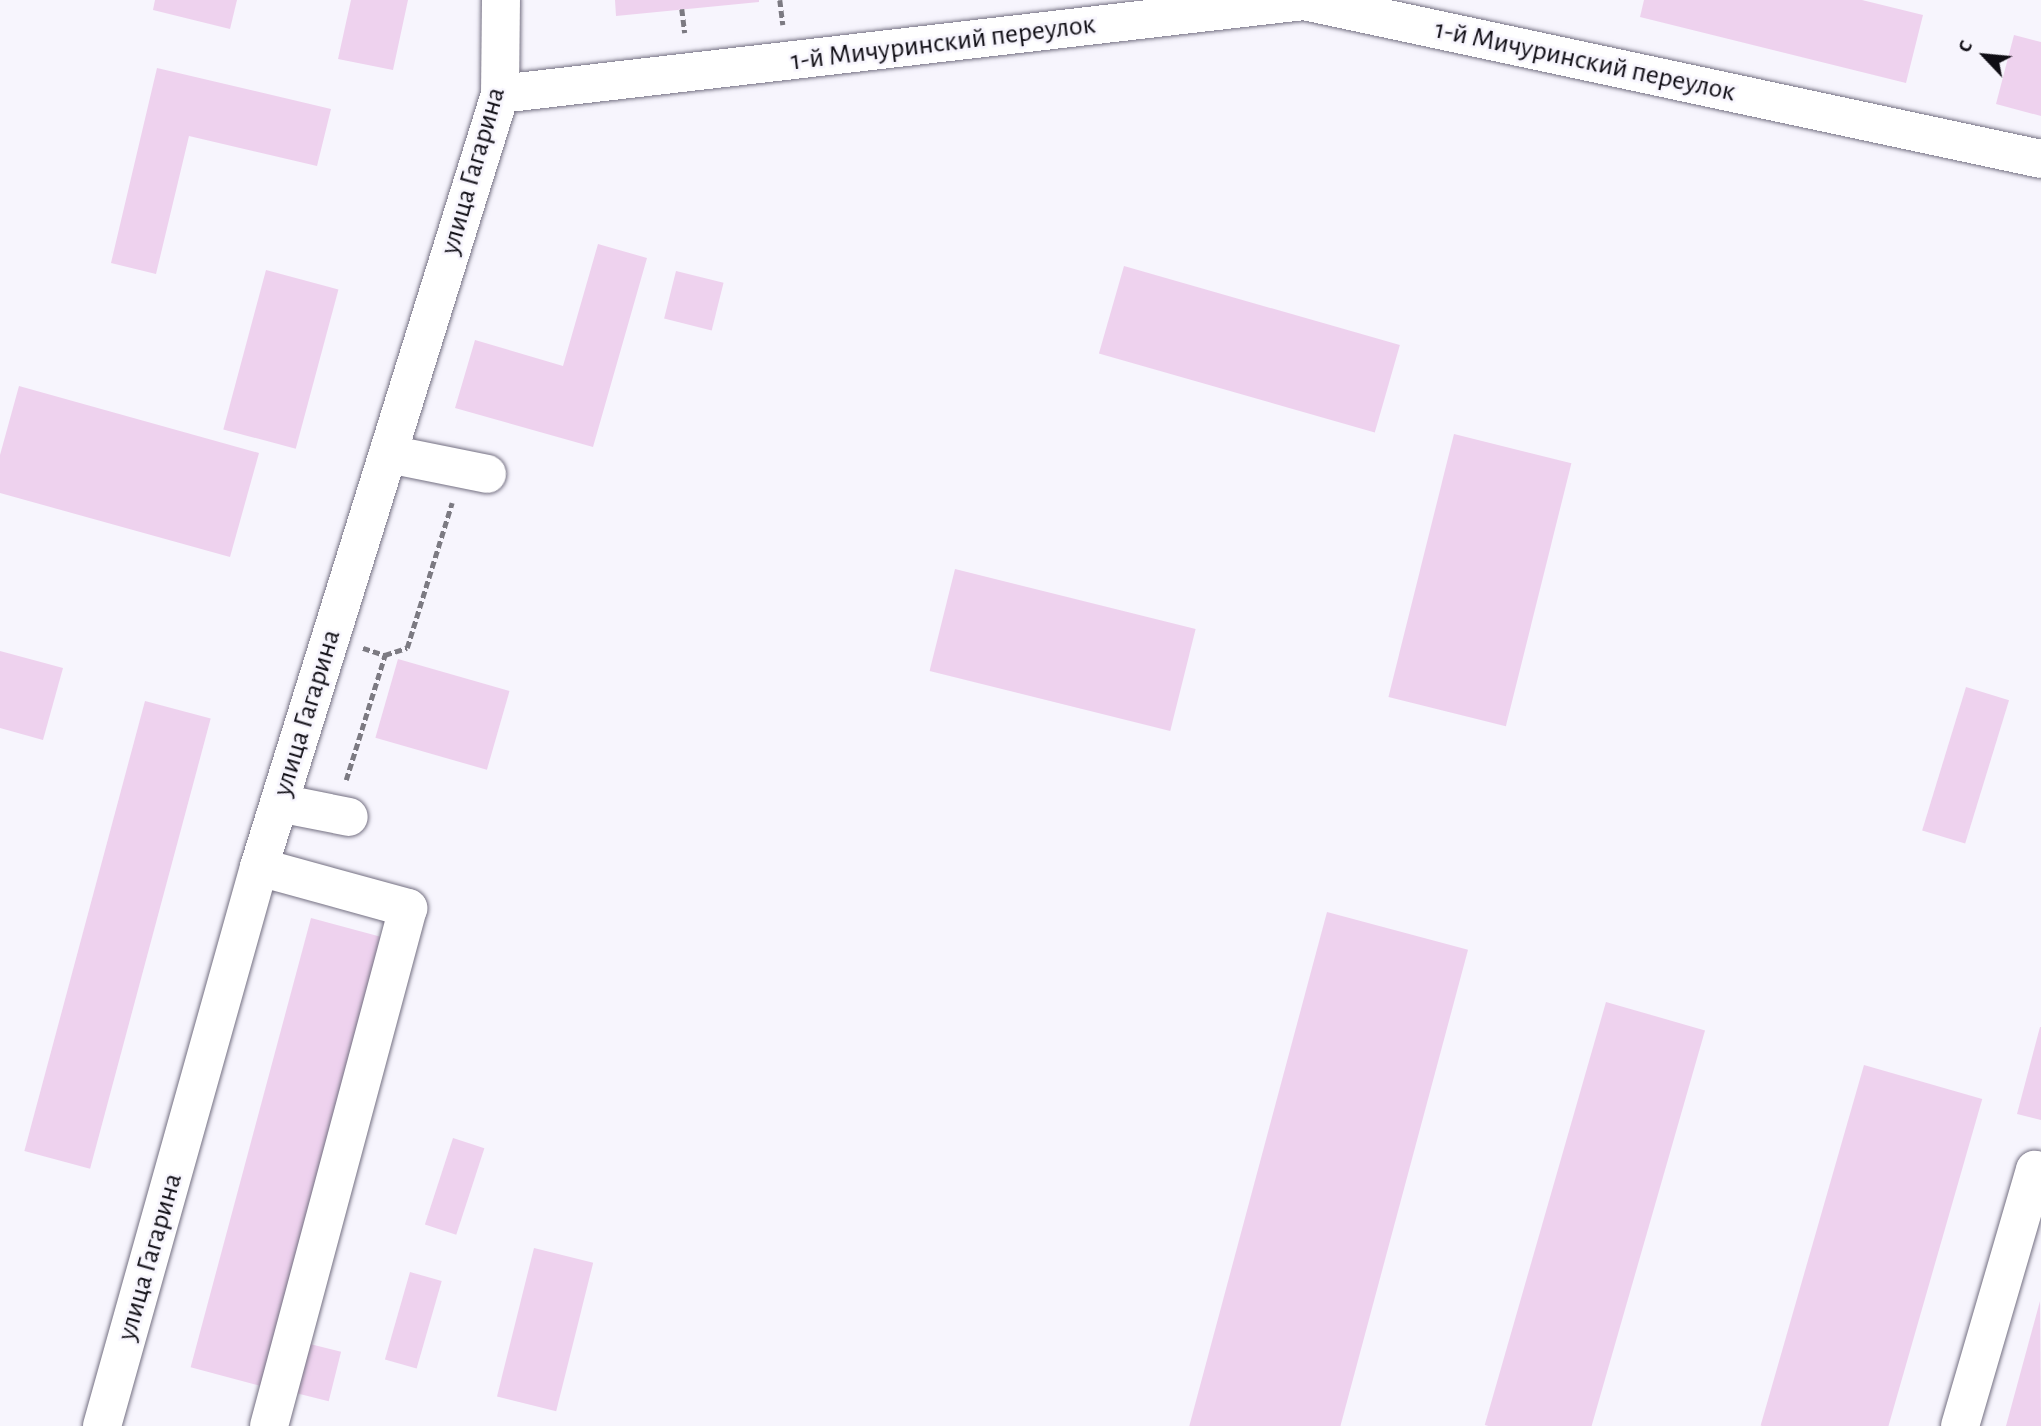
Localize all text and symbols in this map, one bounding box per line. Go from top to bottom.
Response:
street label: 1-й Мичуринский переулок [789,8,1097,78]
street label: 1-й Мичуринский переулок [1432,13,1738,109]
north arrow [1950,21,2020,91]
text: С [1955,38,1977,55]
street label: улица Гагарина [433,84,513,258]
street label: улица Гагарина [266,626,348,800]
street label: улица Гагарина [110,1170,190,1344]

